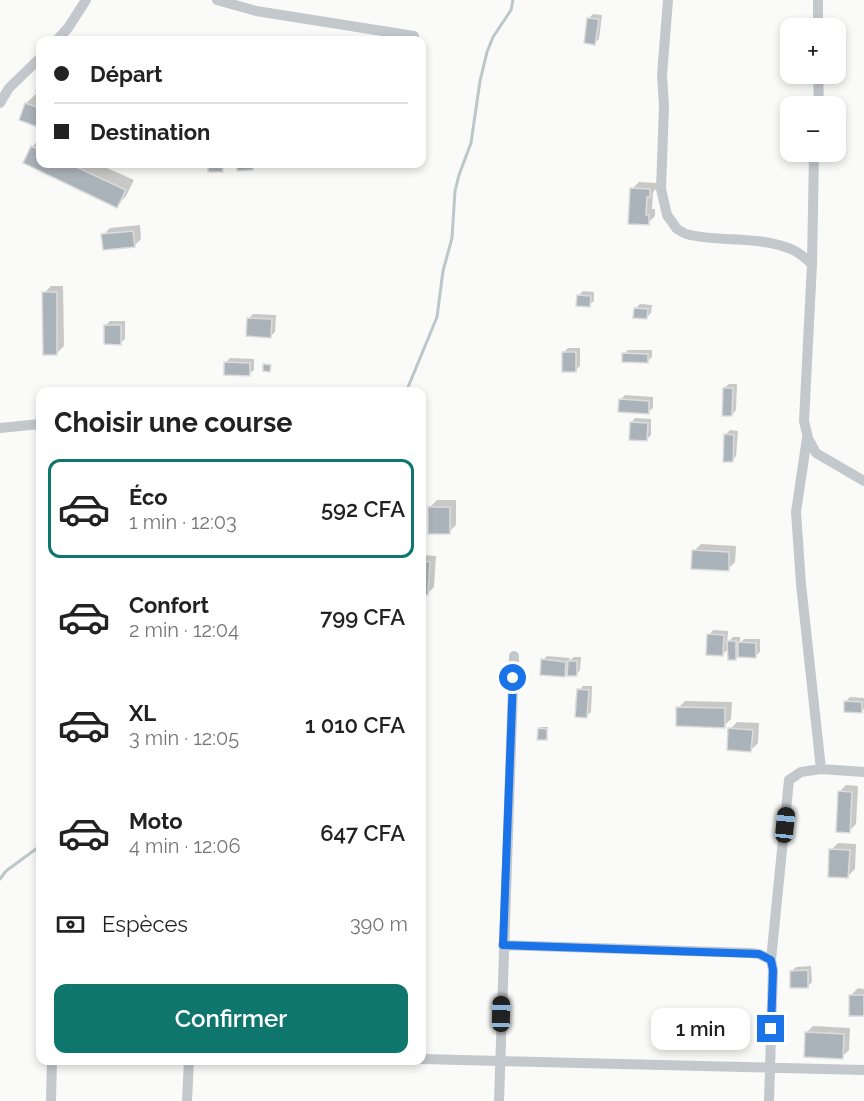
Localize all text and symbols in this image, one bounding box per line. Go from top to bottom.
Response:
map controls [780,18,846,162]
button: + [780,18,846,84]
text: Départ [90,61,162,87]
button: − [780,96,846,162]
text: Destination [90,119,210,145]
text: Choisir une course [54,407,292,438]
icon: car [57,482,111,536]
text: Éco [129,484,168,510]
text: 592 CFA [321,496,405,522]
text: 1 min · 12:03 [129,510,237,534]
icon: car [57,590,111,644]
text: Confort [129,592,209,618]
text: 799 CFA [320,604,405,630]
text: 2 min · 12:04 [129,618,239,642]
route start [499,664,526,691]
icon: car [57,698,111,752]
text: XL [129,700,156,726]
text: 1 010 CFA [305,712,405,738]
text: 3 min · 12:05 [129,726,239,750]
icon: car [57,806,111,860]
car [774,806,796,844]
text: Moto [129,808,183,834]
text: 647 CFA [320,820,405,846]
text: 4 min · 12:06 [129,834,240,858]
icon: cash [54,908,87,941]
text: Espèces [102,911,188,937]
text: 390 m [350,912,408,936]
button: Confirmer [54,984,408,1053]
car [492,996,510,1032]
callout: 1 min [651,1008,750,1050]
route end [757,1015,784,1042]
text: 1 min [676,1017,725,1041]

